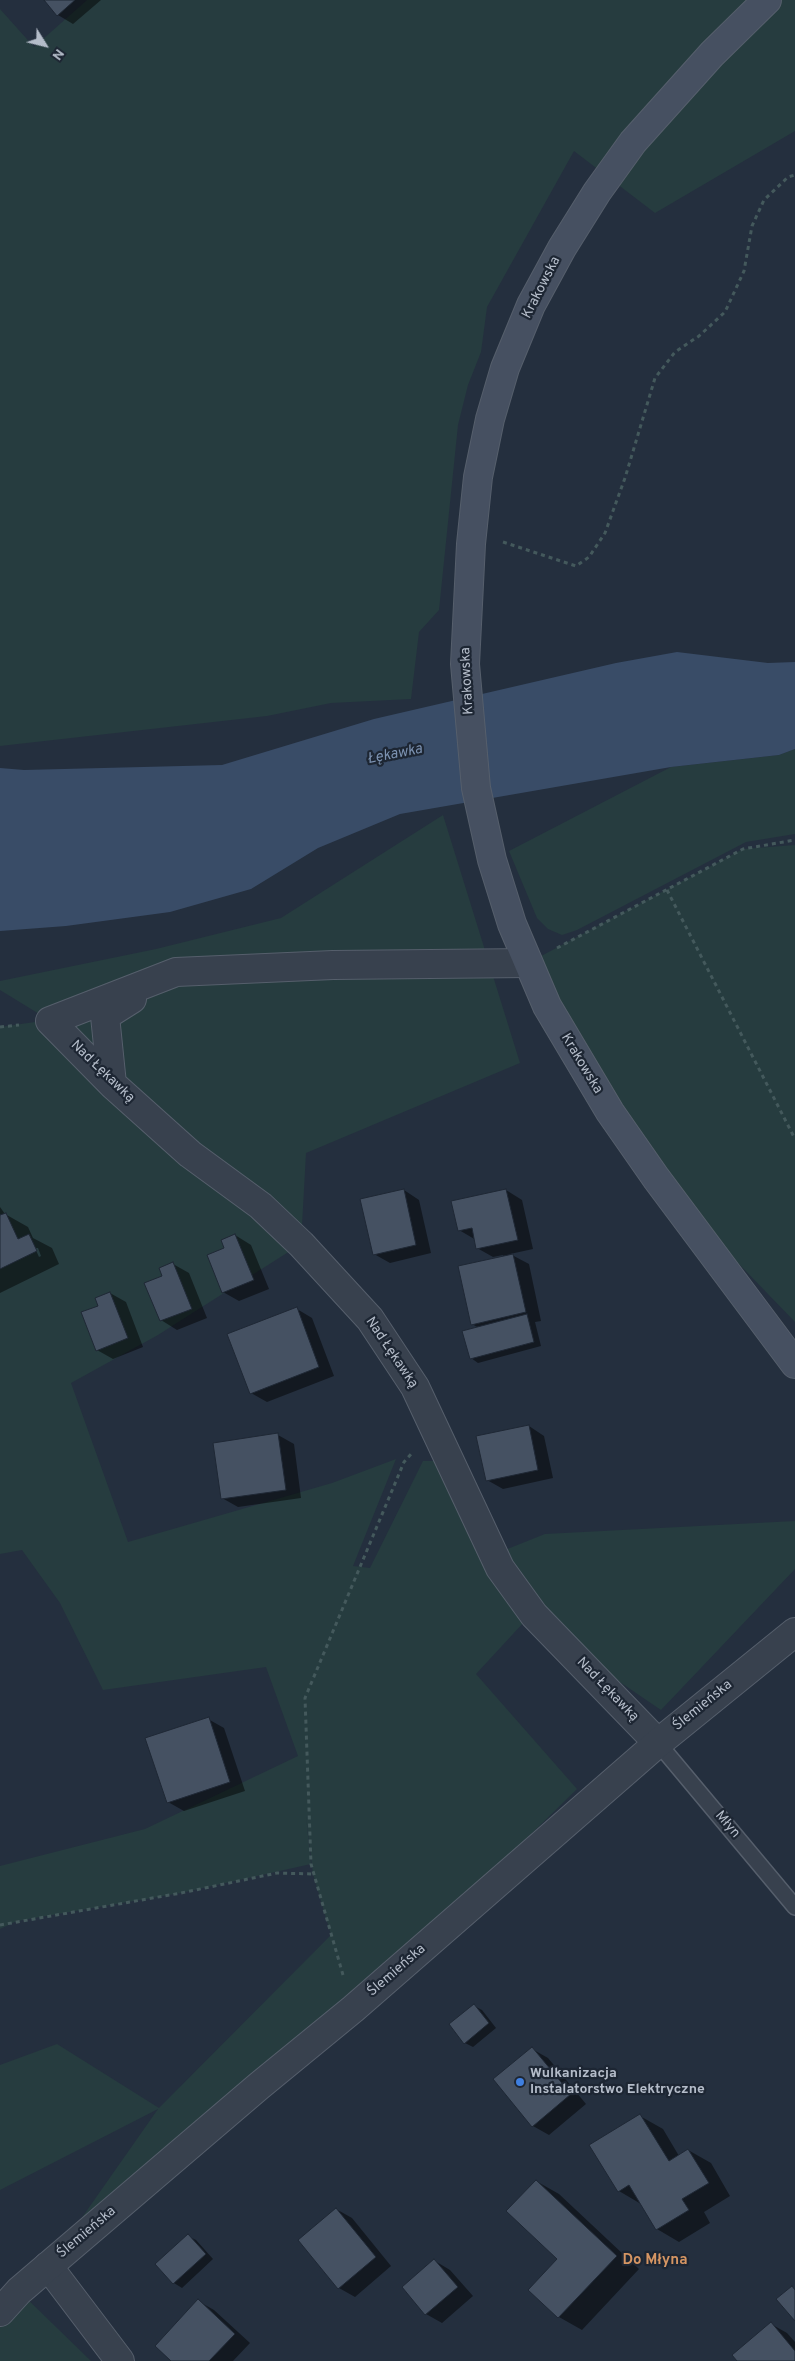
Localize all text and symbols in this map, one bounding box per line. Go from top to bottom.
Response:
north arrow [20,20,70,70]
text: N [48,45,67,63]
street label: Krakowska [519,254,565,322]
street label: Krakowska [458,647,478,715]
water label: Łękawka [366,741,424,769]
street label: Krakowska [556,1031,606,1097]
street label: Nad Łękawką [67,1037,137,1107]
street label: Nad Łękawką [361,1314,421,1392]
street label: Nad Łękawką [572,1655,642,1725]
street label: Ślemieńska [670,1677,736,1735]
street label: Młyn [711,1808,743,1842]
street label: Ślemieńska [364,1941,430,2001]
place label: Wulkanizacja Instalatorstwo Elektryczne [530,2066,705,2098]
marker: Wulkanizacja Instalatorstwo Elektryczne [514,2076,526,2088]
street label: Ślemieńska [54,2204,120,2262]
district label: Do Młyna [623,2252,687,2270]

